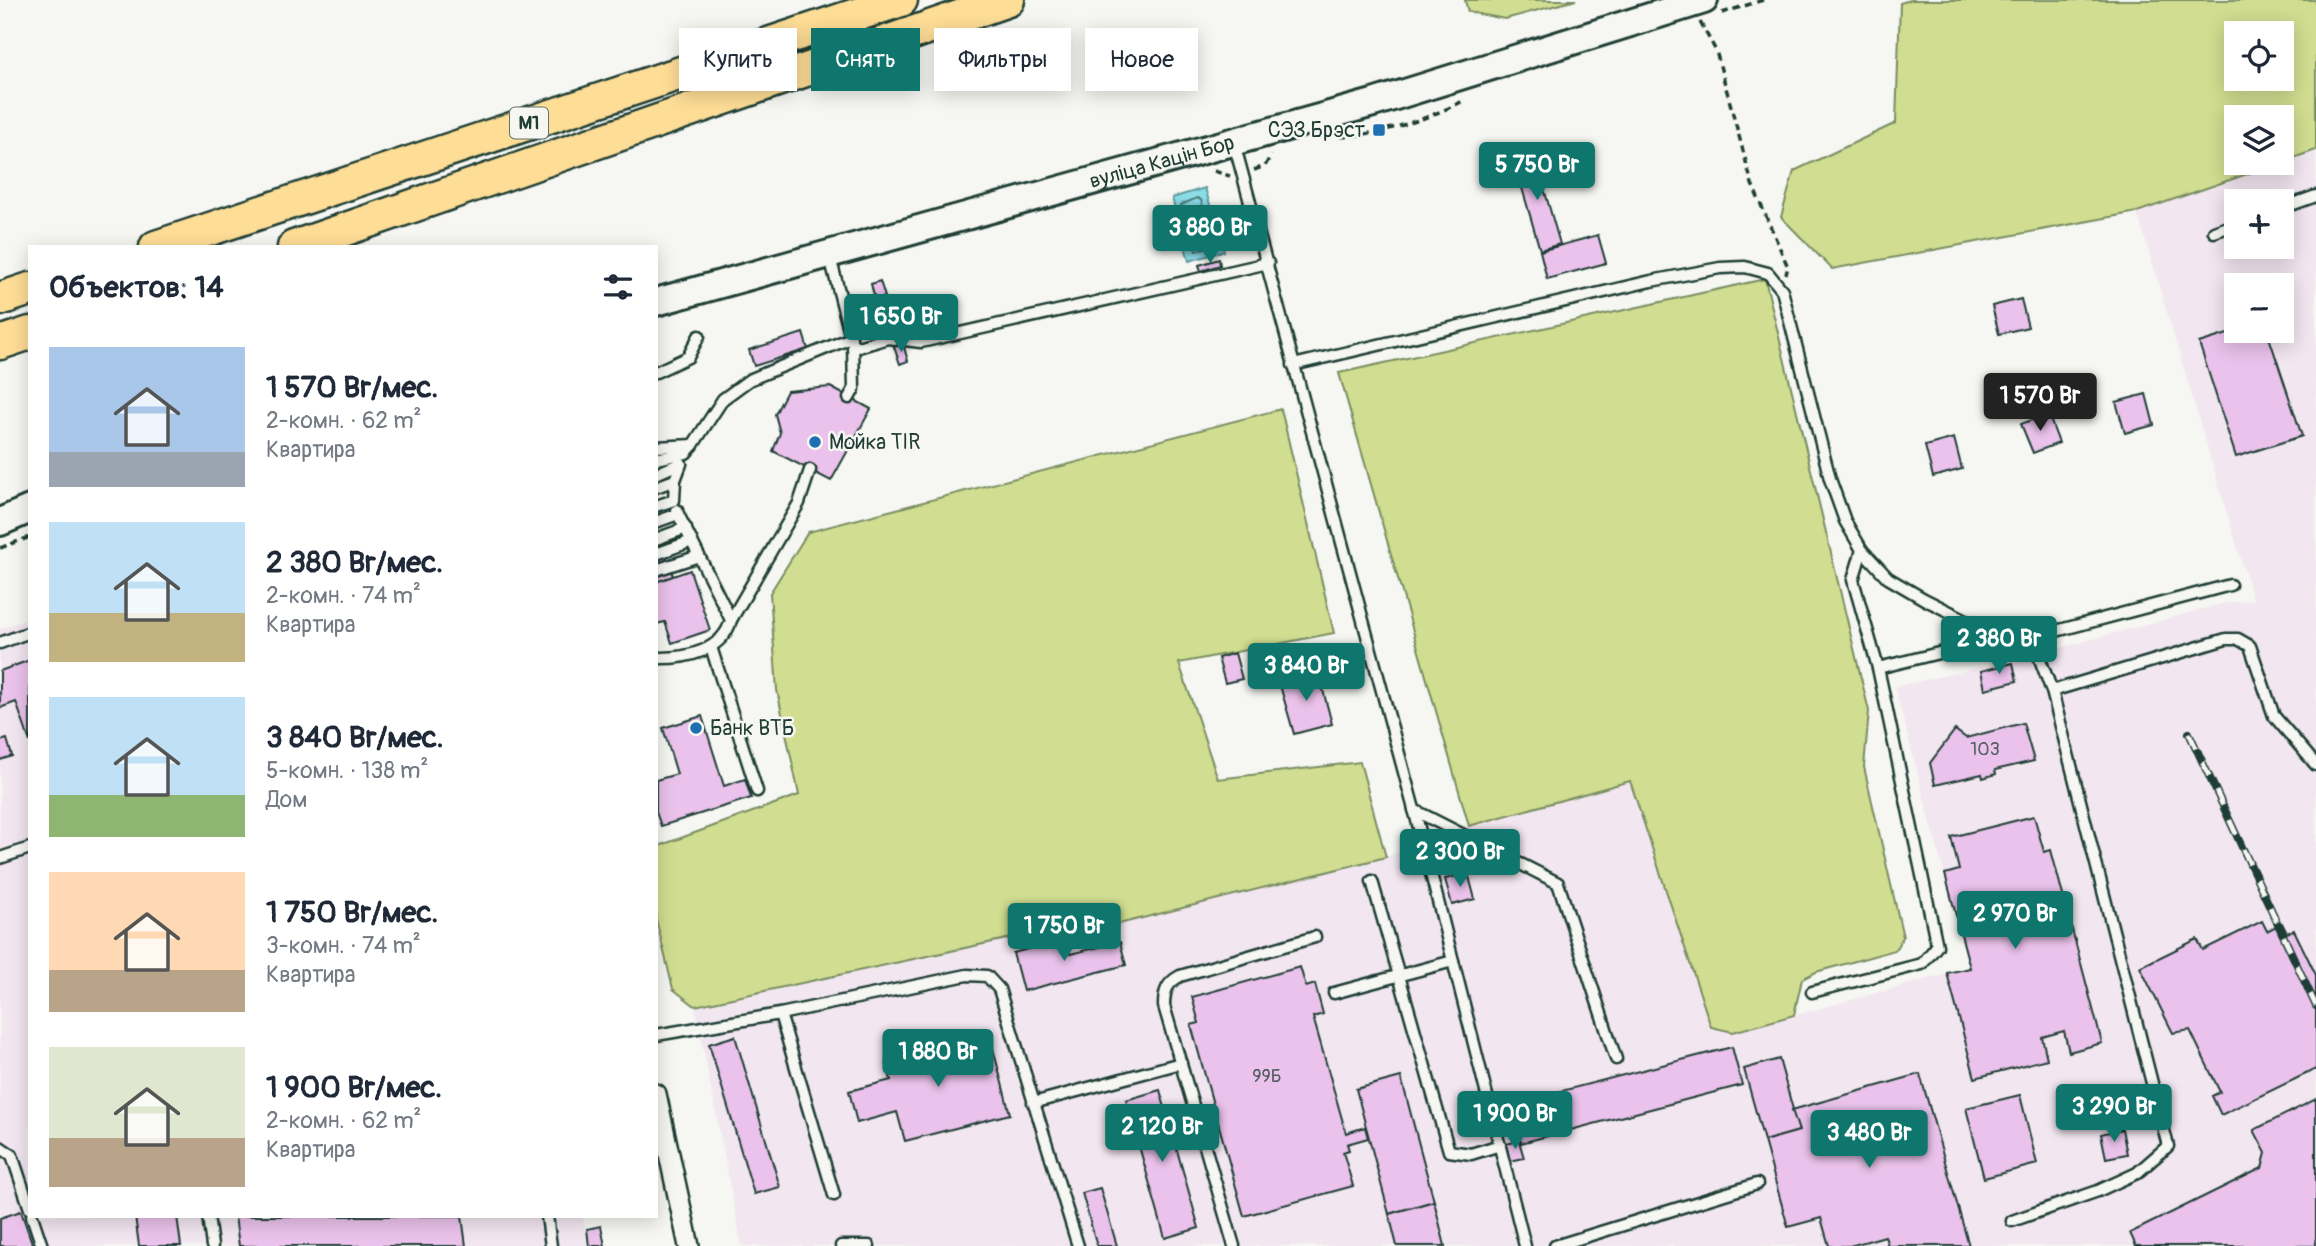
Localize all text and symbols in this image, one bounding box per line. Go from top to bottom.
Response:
map controls [2224,21,2294,343]
button: locate [2224,21,2294,91]
chip: Купить [679,28,797,91]
chip: Снять [811,28,920,91]
chip: Фильтры [934,28,1071,91]
chip: Новое [1085,28,1198,91]
button: layers [2224,105,2294,175]
road number: М1 [510,108,548,139]
place label: СЭЗ Брэст [1268,117,1365,144]
marker: СЭЗ Брэст [1371,122,1387,138]
street label: вуліца Кацін Бор [1086,129,1237,195]
pin: 5 750 Br [1465,142,1609,202]
text: 5 750 Br [1495,150,1579,179]
button: + [2224,189,2294,259]
pin: 3 880 Br [1138,205,1282,265]
text: 3 880 Br [1169,213,1251,242]
icon: filters [599,268,637,306]
text: Объектов: 14 [49,269,224,306]
button: − [2224,273,2294,343]
pin: 1 650 Br [829,294,973,354]
text: 1 650 Br [860,302,942,331]
text: 1 570 Br/мес. [266,369,438,406]
pin: 1 570 Br [1968,374,2112,433]
icon: home [105,375,189,459]
text: 1 570 Br [2000,381,2080,410]
text: 2-комн. · 62 m² [266,406,421,435]
place label: Мойка TIR [829,429,920,456]
marker: Мойка TIR [807,434,823,450]
text: Квартира [266,435,355,464]
text: 2 380 Br/мес. [266,544,443,581]
icon: home [105,550,189,634]
text: 2-комн. · 74 m² [266,581,421,610]
text: Квартира [266,610,355,639]
pin: 2 380 Br [1927,616,2071,676]
text: 2 380 Br [1957,624,2041,653]
pin: 3 840 Br [1234,644,1378,703]
text: 3 840 Br [1264,651,1348,680]
place label: Банк ВТБ [710,715,794,742]
text: 3 840 Br/мес. [266,719,444,756]
marker: Банк ВТБ [688,720,704,736]
icon: home [105,725,189,809]
house number: 103 [1970,738,2000,761]
text: 5-комн. · 138 m² [266,756,428,785]
text: Дом [266,785,307,814]
pin: 2 300 Br [1388,830,1532,889]
text: 2 300 Br [1416,837,1504,866]
pin: 2 970 Br [1943,892,2087,951]
text: 1 750 Br/мес. [266,894,438,931]
text: 2 970 Br [1973,899,2057,928]
icon: home [105,900,189,984]
pin: 1 750 Br [992,904,1136,963]
text: 1 750 Br [1024,911,1104,940]
text: 3-комн. · 74 m² [266,931,421,960]
text: Квартира [266,960,355,989]
pin: 1 880 Br [866,1030,1010,1089]
text: 1 880 Br [898,1037,978,1066]
house number: 99Б [1252,1065,1282,1088]
text: 1 900 Br/мес. [266,1069,442,1106]
icon: home [105,1075,189,1159]
pin: 3 290 Br [2042,1084,2186,1144]
pin: 1 900 Br [1443,1092,1587,1151]
text: 3 290 Br [2072,1092,2156,1121]
text: 1 900 Br [1473,1099,1557,1128]
pin: 2 120 Br [1090,1104,1234,1164]
text: 2-комн. · 62 m² [266,1106,421,1135]
pin: 3 480 Br [1797,1110,1941,1170]
text: 2 120 Br [1121,1112,1203,1141]
text: 3 480 Br [1827,1118,1911,1147]
text: Квартира [266,1135,355,1164]

